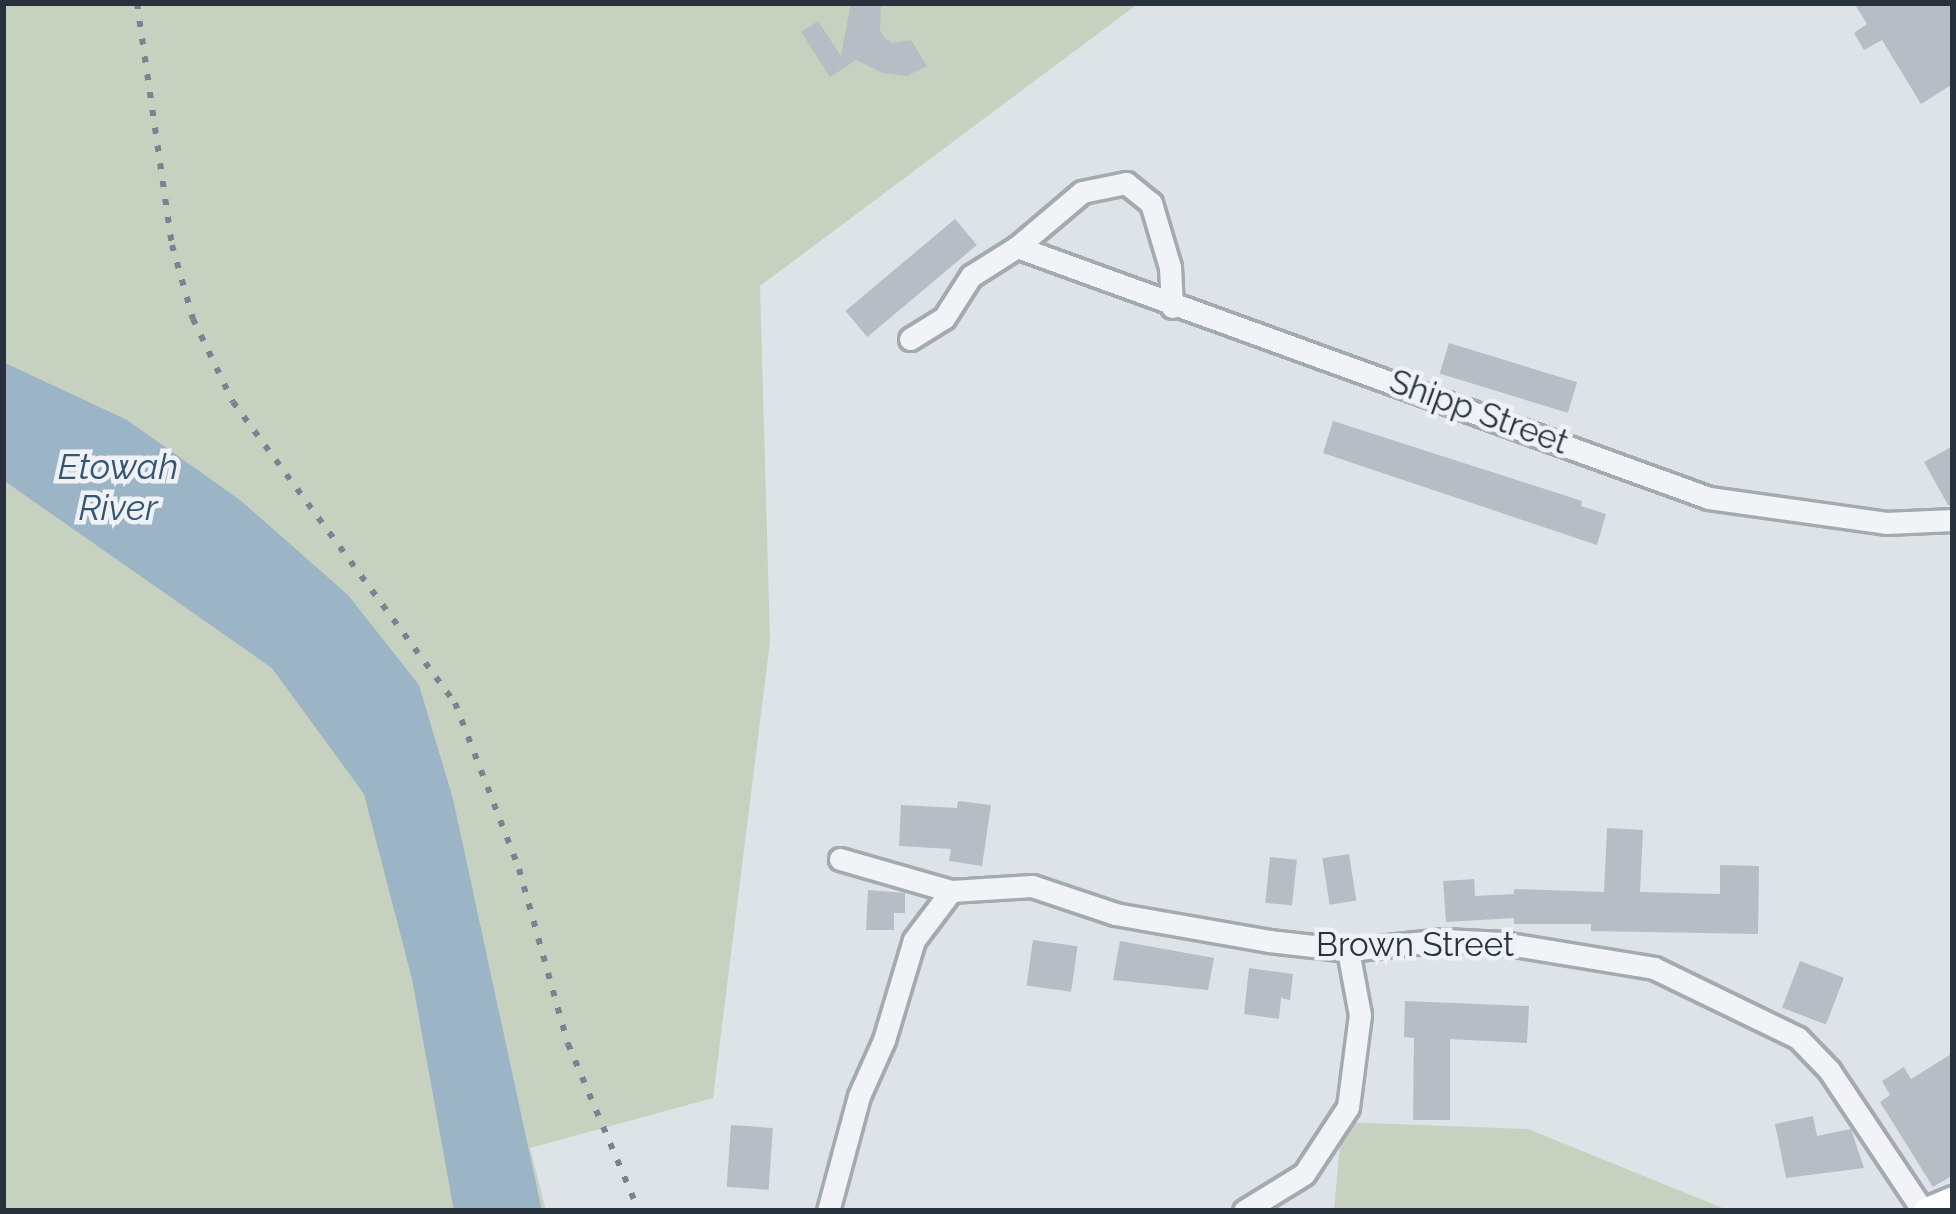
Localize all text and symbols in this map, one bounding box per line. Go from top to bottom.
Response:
street label: Shipp Street [1384,361,1574,463]
water label: Etowah River [58,444,178,529]
street label: Brown Street [1316,925,1514,965]

